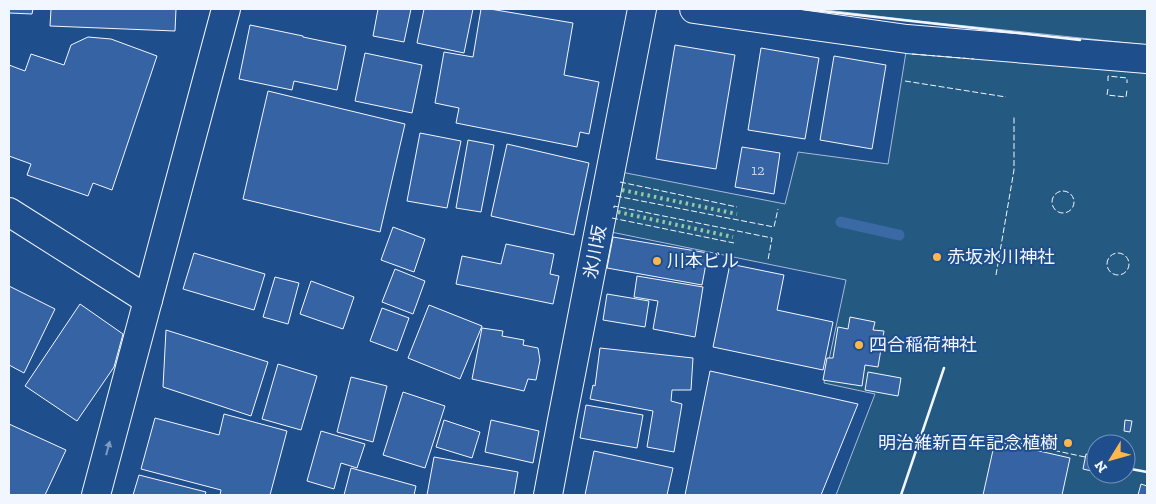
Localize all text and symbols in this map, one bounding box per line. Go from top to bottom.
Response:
house number: 12 [751,161,765,179]
street label: 氷川坂 [579,223,611,281]
place label: 赤坂氷川神社 [947,246,1055,268]
place label: 川本ビル [667,250,739,272]
marker: 赤坂氷川神社 [931,251,943,263]
marker: 川本ビル [651,255,663,267]
place label: 四合稲荷神社 [869,334,977,356]
marker: 四合稲荷神社 [853,339,865,351]
place label: 明治維新百年記念植樹 [878,432,1058,454]
north arrow [1086,434,1136,484]
marker: 明治維新百年記念植樹 [1062,437,1074,449]
one-way arrow [104,441,112,456]
text: N [1091,457,1111,476]

